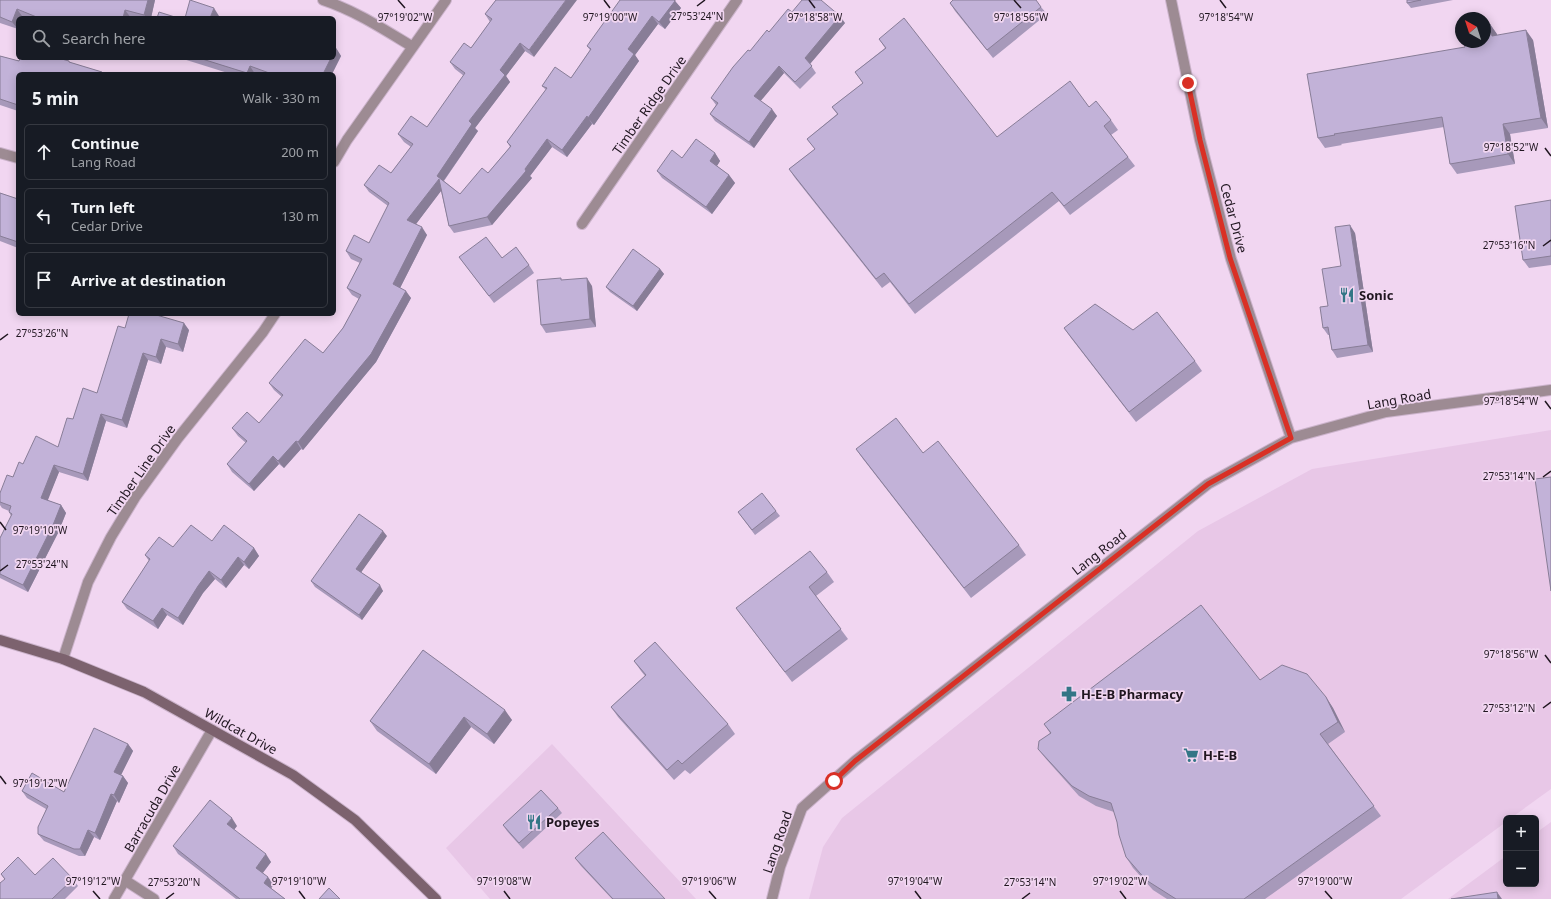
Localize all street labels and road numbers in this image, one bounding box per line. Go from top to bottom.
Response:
street label: Timber Ridge Drive [608,52,690,158]
street label: Cedar Drive [1216,181,1252,255]
street label: Lang Road [1366,385,1432,413]
street label: Timber Line Drive [103,421,179,519]
street label: Lang Road [1068,525,1130,579]
street label: Wildcat Drive [201,704,281,758]
street label: Barracuda Drive [120,761,184,855]
street label: Lang Road [758,808,796,876]

